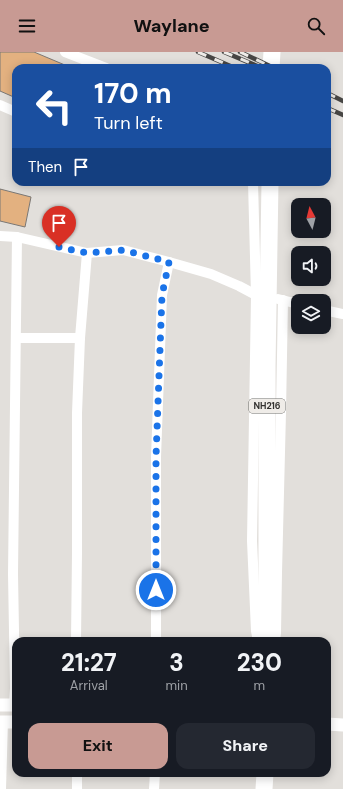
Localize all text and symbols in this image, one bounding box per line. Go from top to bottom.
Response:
text: Waylane [133,14,210,38]
icon: menu [16,15,38,37]
icon: search [305,15,327,37]
text: 170 m [94,75,172,112]
icon: left [28,80,80,132]
text: Turn left [94,111,163,135]
icon: arrive [70,156,92,178]
text: Then [28,157,62,177]
north arrow [291,198,331,238]
map controls [291,198,331,334]
pin [42,206,76,247]
icon: arrive [48,212,70,234]
button: sound [291,246,331,286]
button: layers [291,294,331,334]
road number: NH216 [249,399,285,413]
position arrow [135,569,177,611]
text: 21:27 [61,647,117,678]
text: 3 [169,647,184,678]
text: 230 [237,647,282,678]
text: Arrival [70,677,108,694]
text: min [166,677,188,694]
text: m [254,677,265,694]
button: Exit [28,723,168,769]
button: Share [176,723,315,769]

